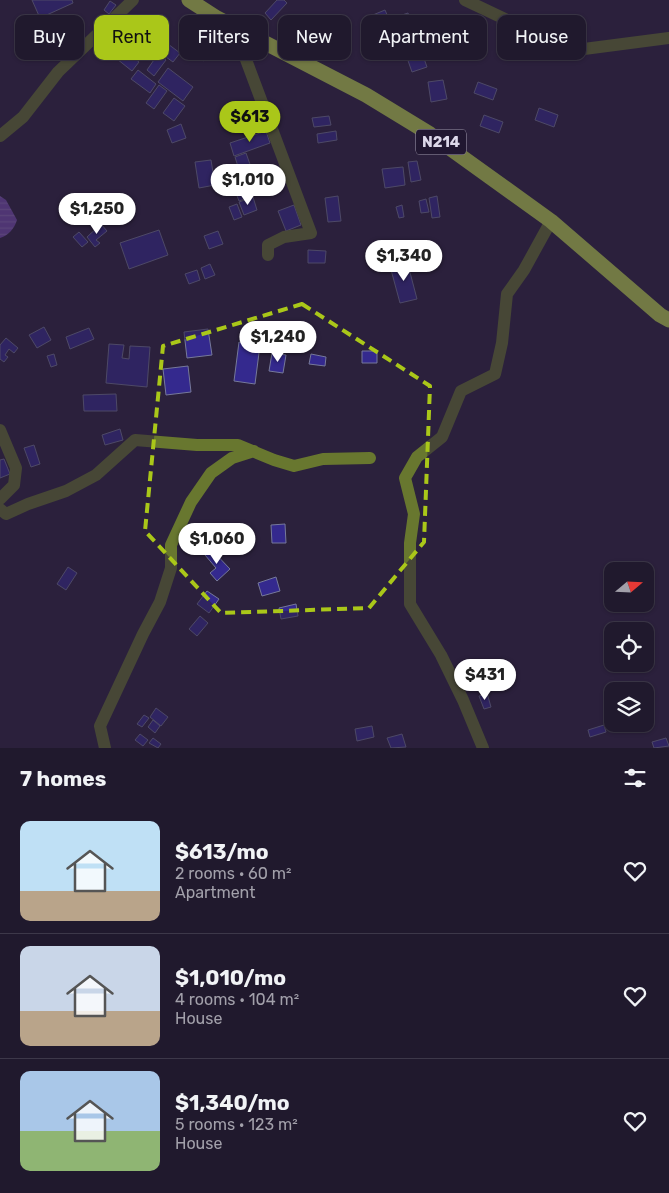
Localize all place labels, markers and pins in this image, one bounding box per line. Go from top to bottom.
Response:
pin: $613 [220,100,280,143]
pin: $1,010 [207,164,289,206]
pin: $1,250 [56,192,138,235]
pin: $1,340 [363,240,445,282]
pin: $1,240 [237,320,319,363]
pin: $1,060 [176,522,258,565]
pin: $431 [455,658,515,701]

